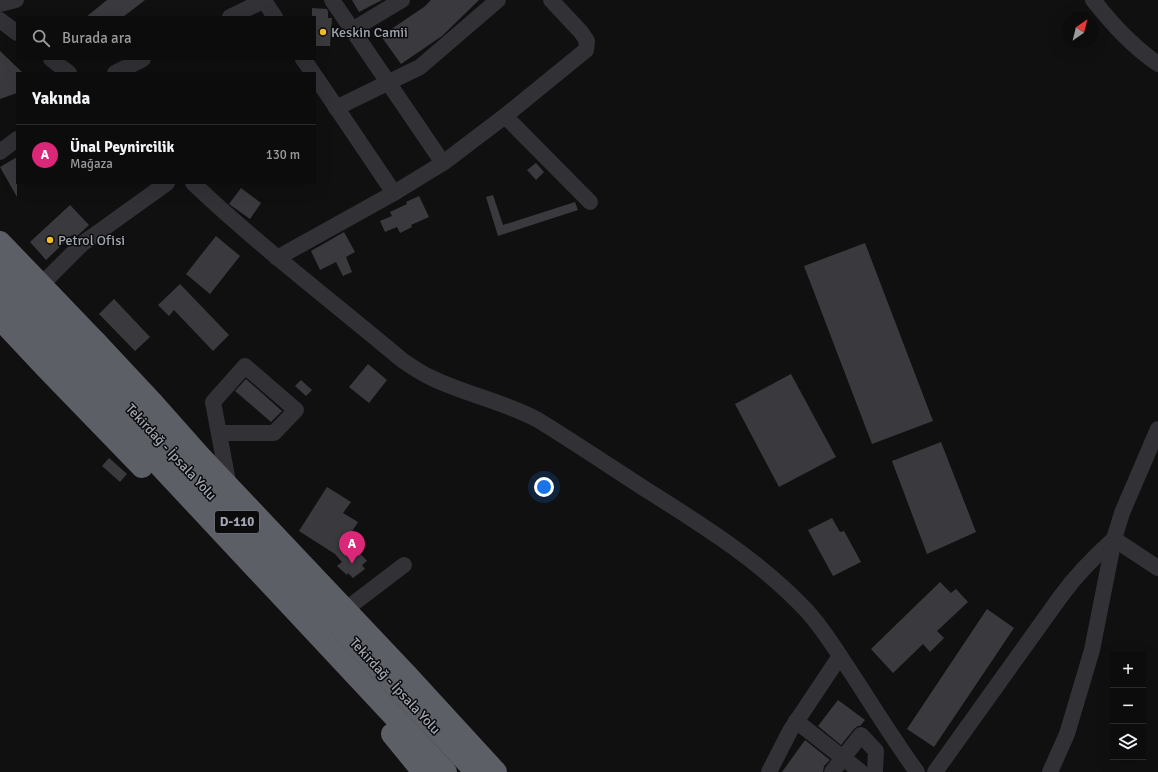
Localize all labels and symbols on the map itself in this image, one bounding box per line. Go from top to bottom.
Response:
north arrow [1062,12,1098,48]
place label: Keskin Camii [331,24,408,41]
marker: Keskin Camii [318,27,328,37]
place label: Petrol Ofisi [58,232,125,249]
marker: Petrol Ofisi [45,235,55,245]
street label: Tekirdağ - İpsala Yolu [122,400,220,504]
your location [534,477,554,497]
road number: D-110 [215,511,259,533]
pin: A [339,531,365,564]
street label: Tekirdağ - İpsala Yolu [346,634,444,738]

